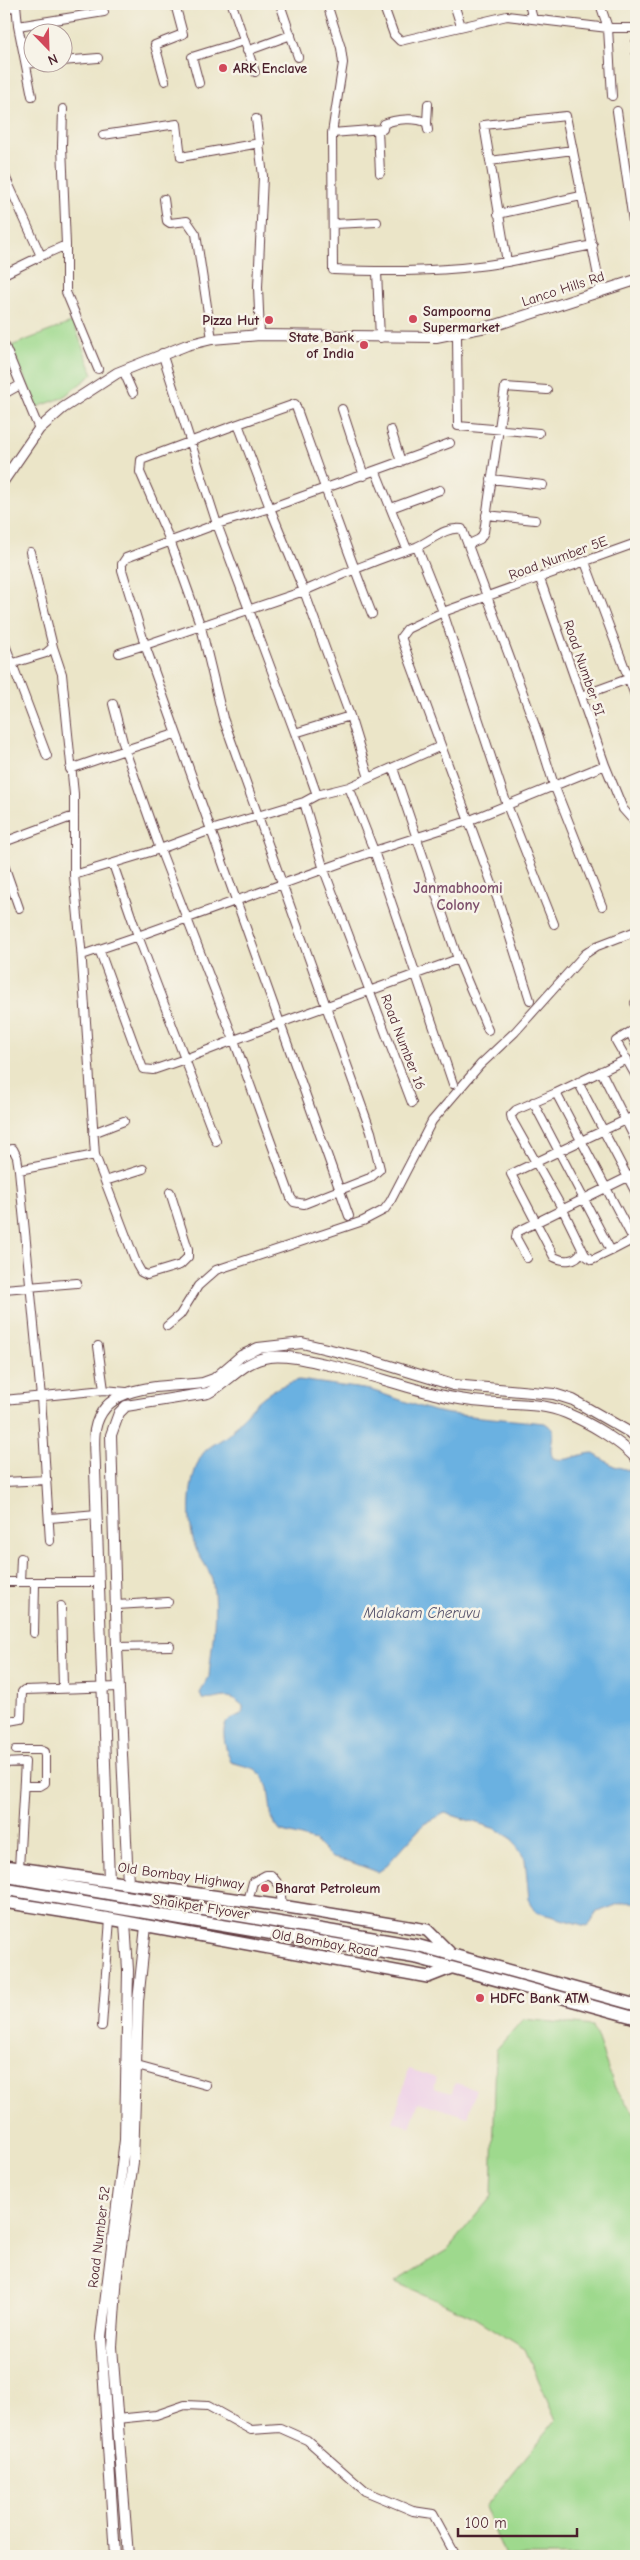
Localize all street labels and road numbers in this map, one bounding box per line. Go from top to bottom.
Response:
street label: Lanco Hills Rd [519,268,607,310]
street label: Road Number 5E [506,532,610,584]
street label: Road Number 5I [560,618,608,718]
street label: Road Number 16 [377,992,429,1092]
street label: Old Bombay Highway [117,1859,246,1893]
street label: Shaikpet Flyover [151,1891,251,1923]
street label: Old Bombay Road [270,1925,380,1961]
street label: Road Number 52 [84,2185,114,2289]

